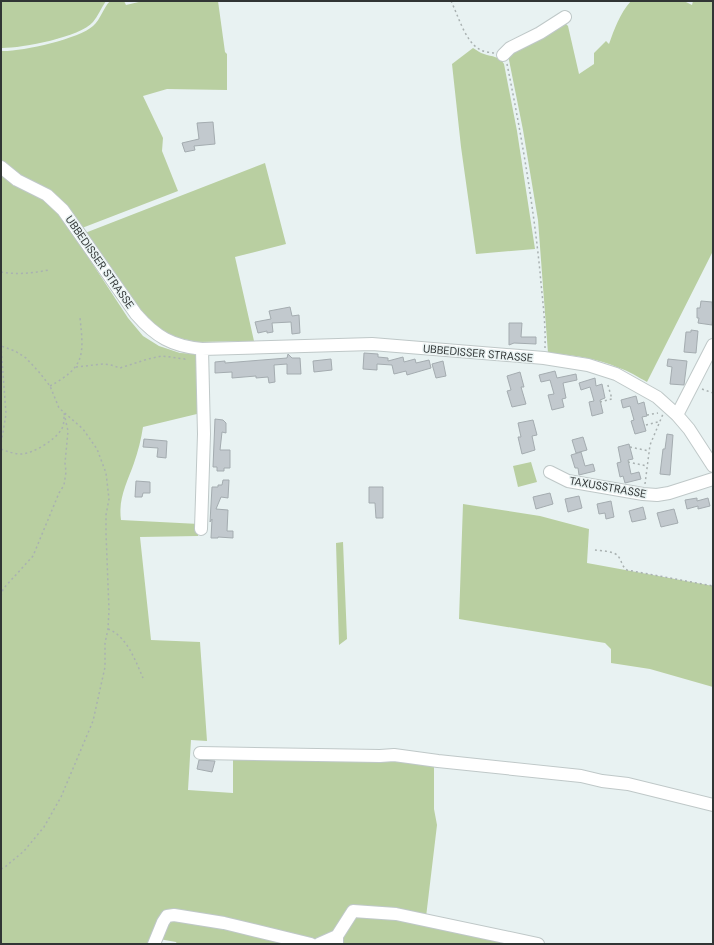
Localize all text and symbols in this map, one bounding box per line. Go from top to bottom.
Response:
street label: UBBEDISSER STRASSE [63,213,137,311]
street label: UBBEDISSER STRASSE [422,341,534,365]
street label: TAXUSSTRASSE [568,473,648,501]

